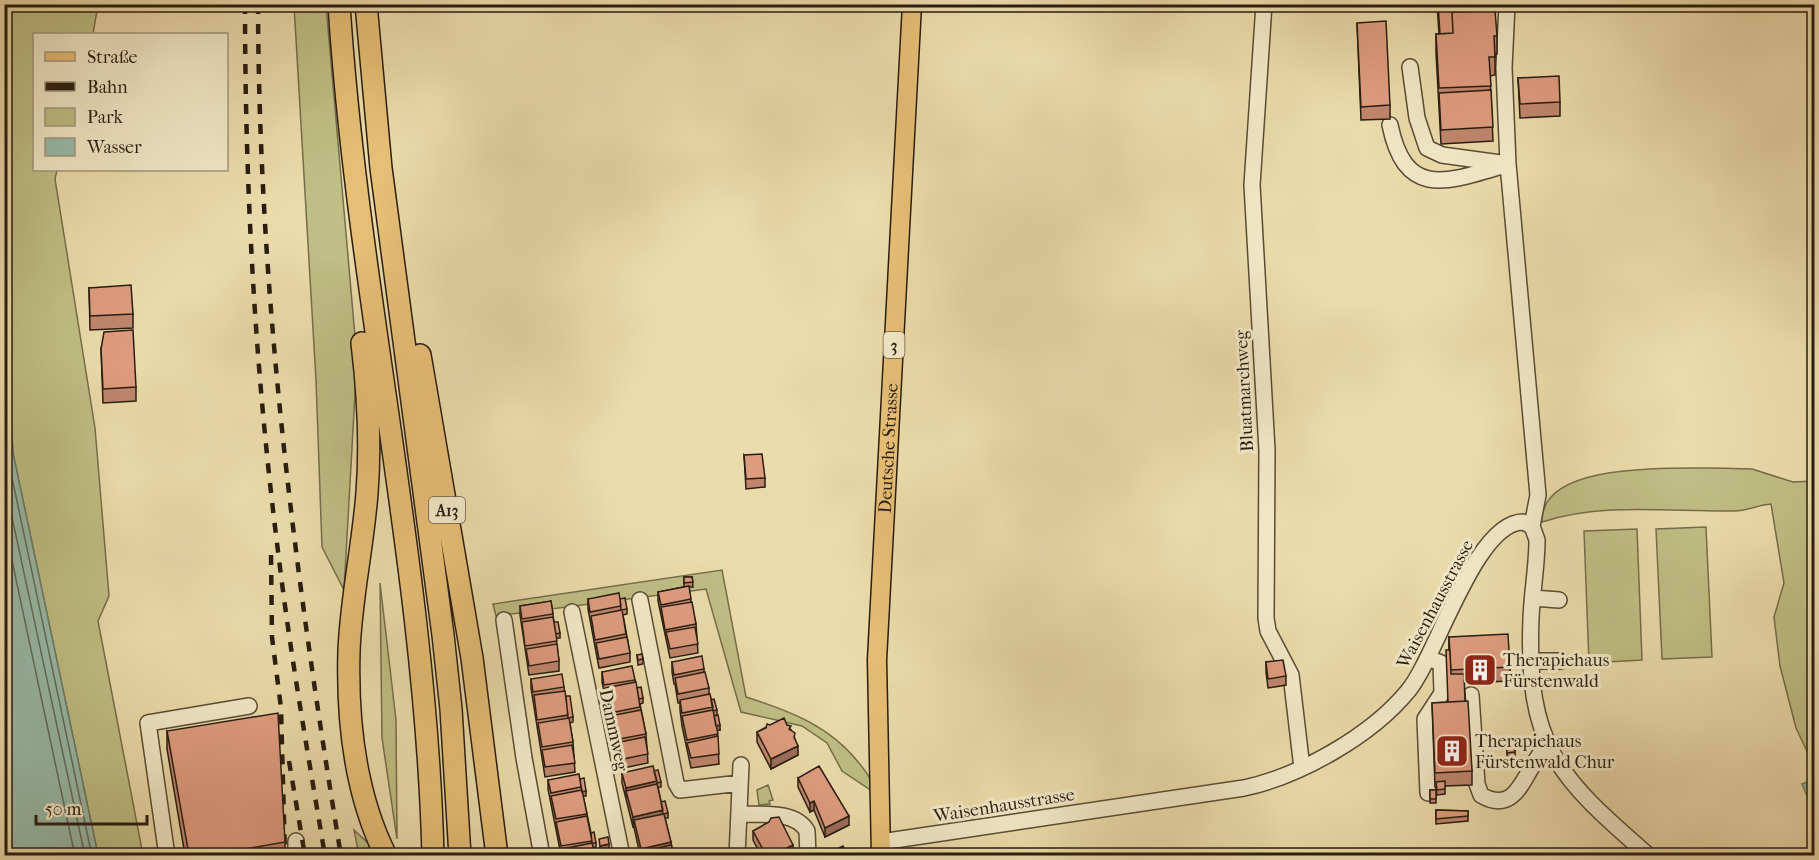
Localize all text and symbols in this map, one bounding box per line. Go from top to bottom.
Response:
legend [33,33,228,171]
text: Straße [87,47,138,68]
text: Bahn [87,77,128,98]
text: Park [87,107,124,128]
text: Wasser [86,137,142,158]
street label: Bluatmarchweg [1231,329,1258,452]
road number: 3 [884,332,904,358]
street label: Deutsche Strasse [875,383,903,514]
road number: A13 [429,497,465,523]
street label: Waisenhausstrasse [1392,536,1478,673]
place label: Therapiehaus Fürstenwald [1503,650,1610,692]
building icon: Therapiehaus Fürstenwald [1462,652,1498,688]
street label: Dammweg [595,687,633,773]
place label: Therapiehaus Fürstenwald Chur [1475,731,1615,773]
building icon: Therapiehaus Fürstenwald Chur [1434,733,1470,769]
street label: Waisenhausstrasse [931,784,1076,827]
scale bar [36,788,147,826]
text: 50 m [45,799,82,820]

